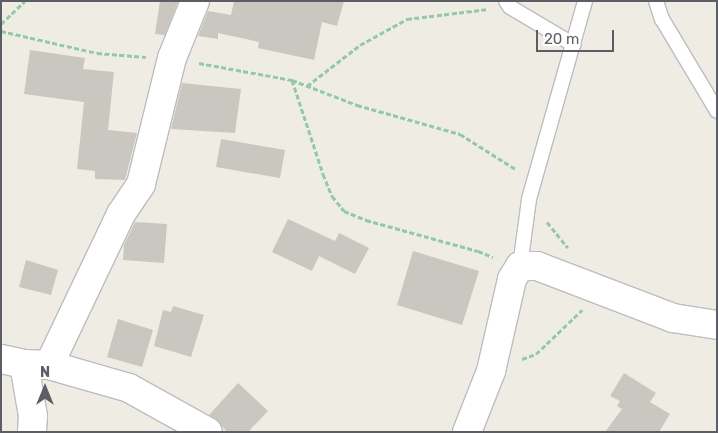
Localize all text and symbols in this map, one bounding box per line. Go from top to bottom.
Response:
scale bar [538,20,616,52]
text: 20 m [544,30,579,48]
north arrow [20,363,70,413]
text: N [40,364,50,381]

